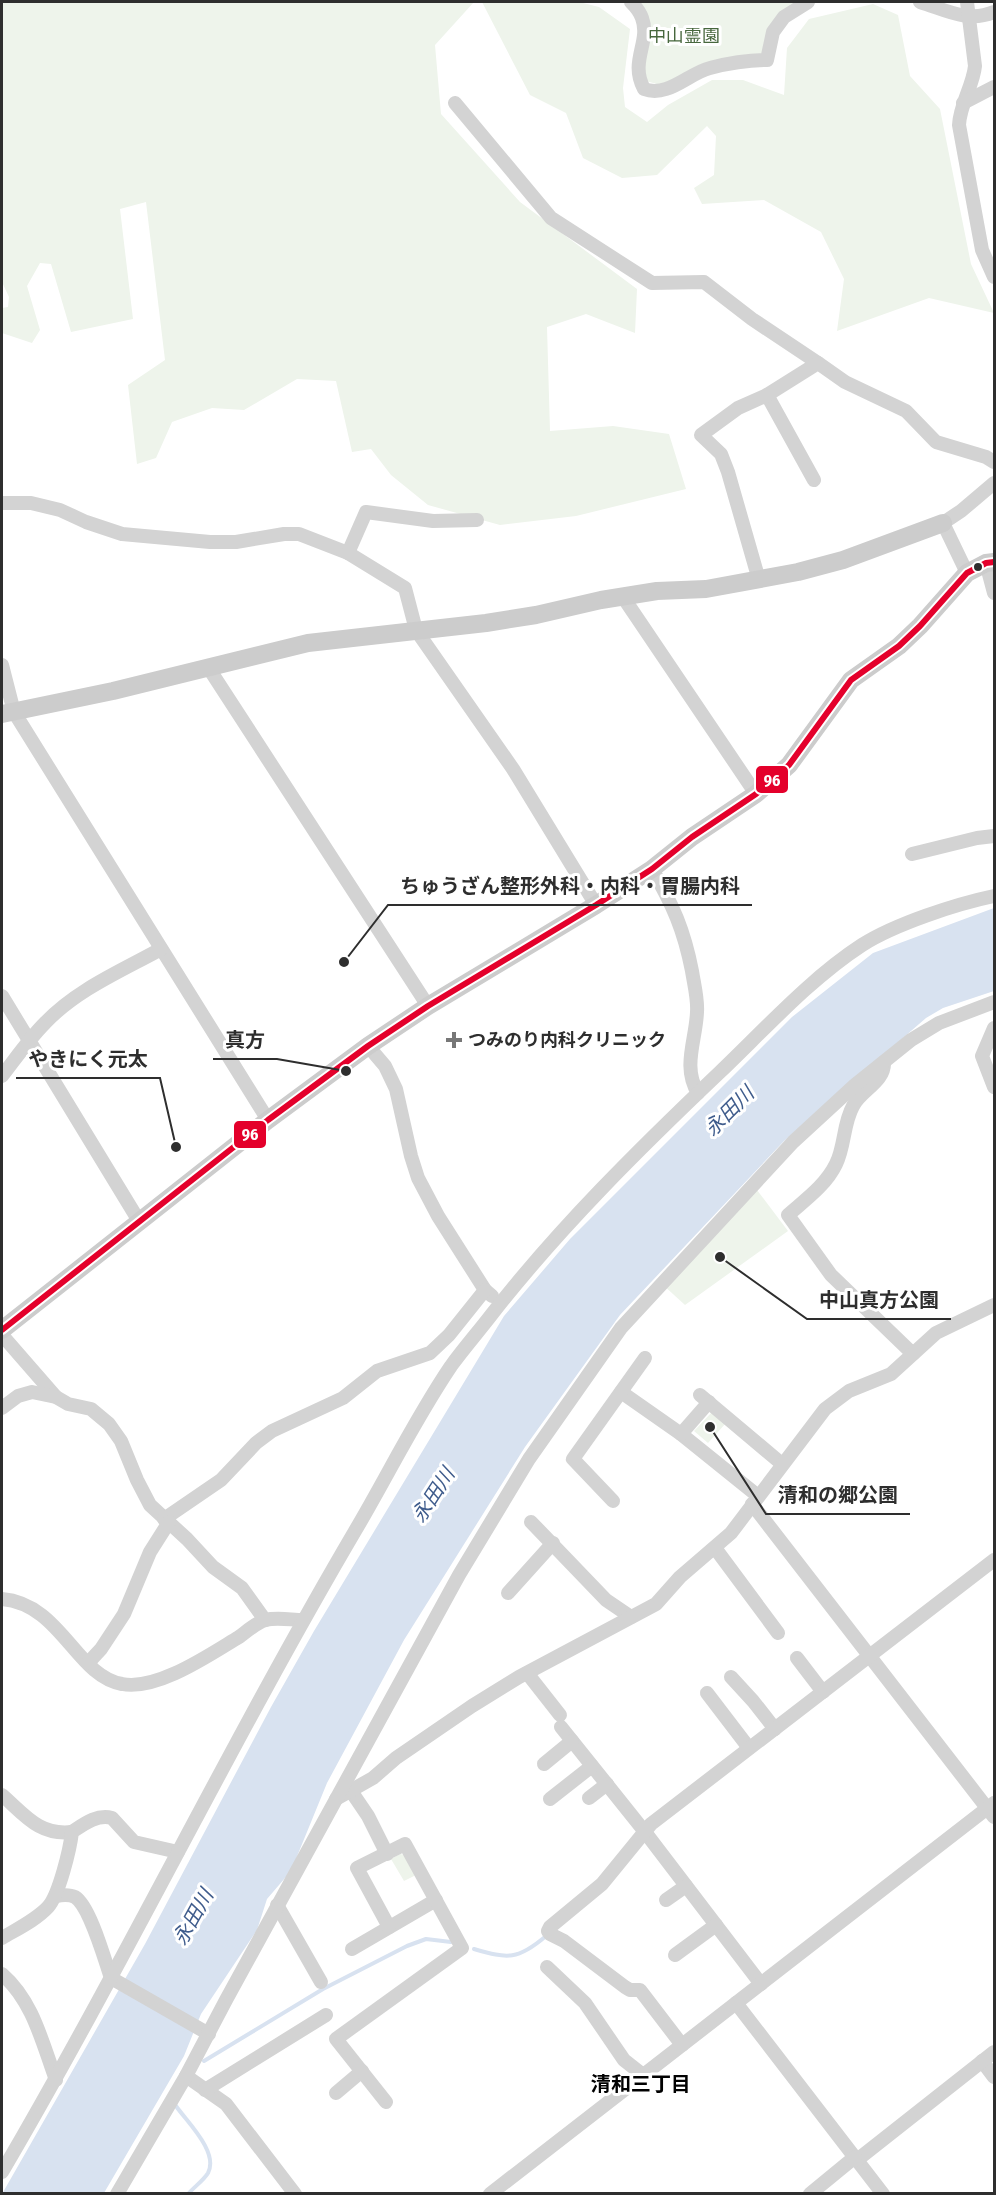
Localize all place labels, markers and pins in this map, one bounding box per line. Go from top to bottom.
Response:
unlabelled marker [972,561,984,573]
callout: ちゅうざん整形外科・内科・胃腸内科 [388,867,752,905]
callout: 真方 [213,1021,277,1059]
place label: つみのり内科クリニック [468,1029,666,1051]
marker: つみのり内科クリニック [445,1031,463,1049]
callout: やきにく元太 [16,1040,160,1078]
callout: 中山真方公園 [807,1281,951,1319]
callout: 清和の郷公園 [766,1476,910,1514]

